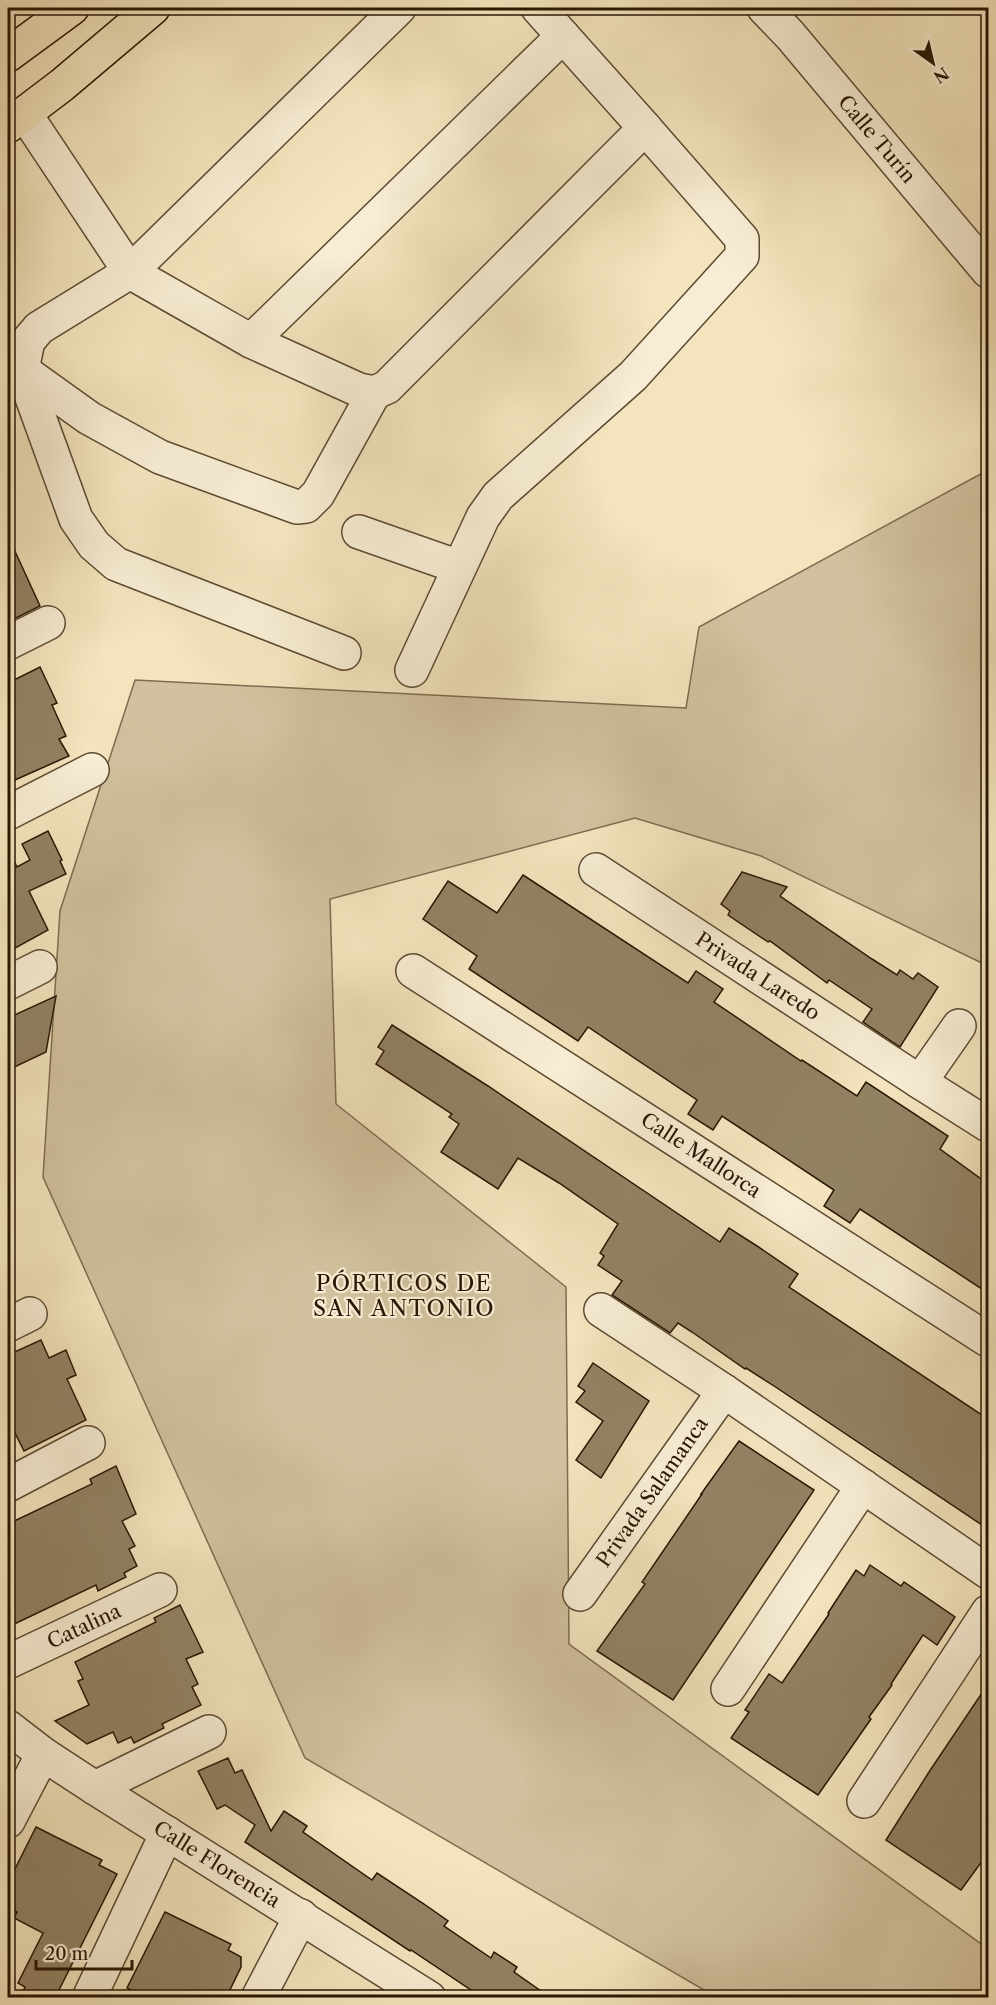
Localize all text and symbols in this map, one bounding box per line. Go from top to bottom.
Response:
north arrow [903,33,963,93]
text: N [930,63,953,88]
street label: Calle Turín [833,90,921,188]
street label: Privada Laredo [691,927,825,1025]
street label: Calle Mallorca [636,1107,766,1203]
district label: PÓRTICOS DE SAN ANTONIO [313,1269,495,1322]
street label: Privada Salamanca [591,1412,713,1572]
street label: Catalina [43,1598,125,1654]
street label: Calle Florencia [149,1816,285,1913]
scale bar [36,1933,132,1971]
text: 20 m [45,1943,89,1965]

